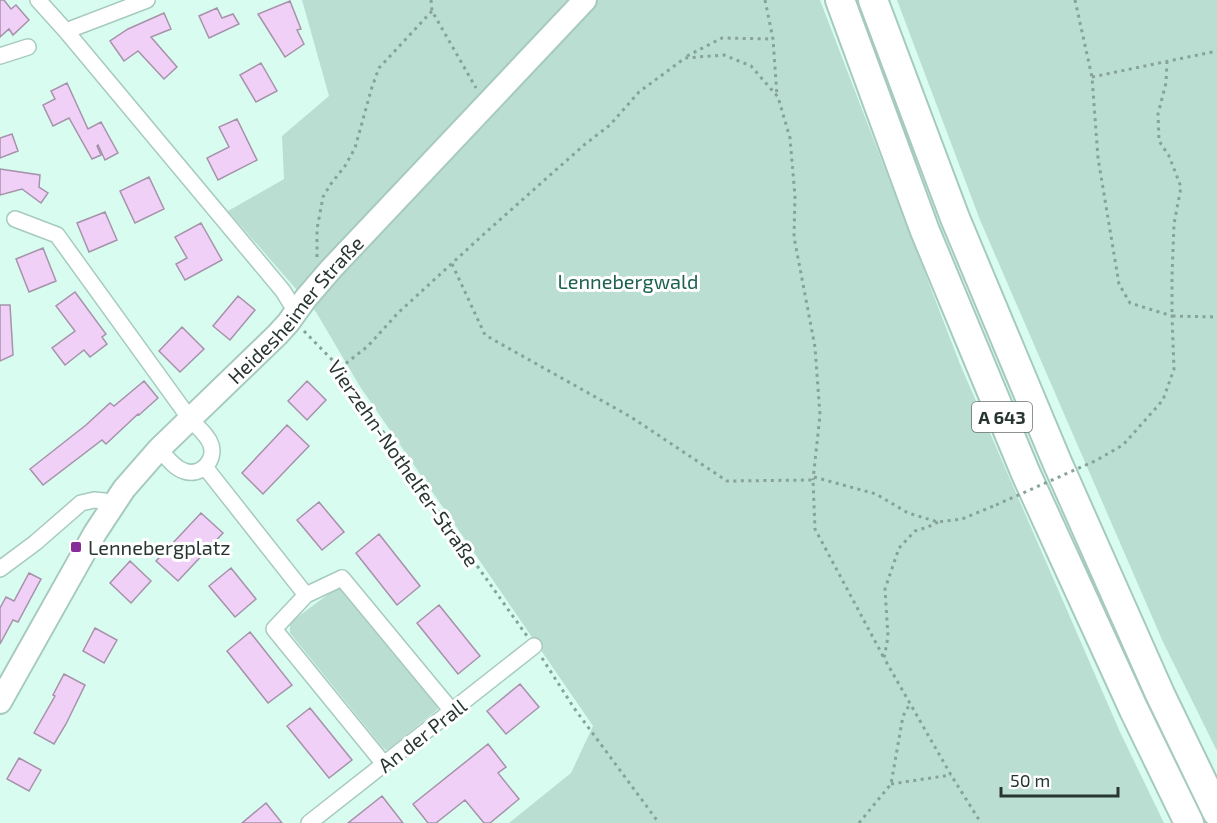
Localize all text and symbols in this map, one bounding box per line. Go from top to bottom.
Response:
street label: Heidesheimer Straße [222,231,368,388]
park label: Lennebergwald [558,269,699,293]
street label: Vierzehn-Nothelfer-Straße [324,355,484,571]
road number: A 643 [972,402,1032,432]
place label: Lennebergplatz [88,535,231,559]
marker: Lennebergplatz [69,540,83,554]
street label: An der Prall [373,693,471,777]
scale bar [1001,760,1118,798]
text: 50 m [1010,769,1050,791]

